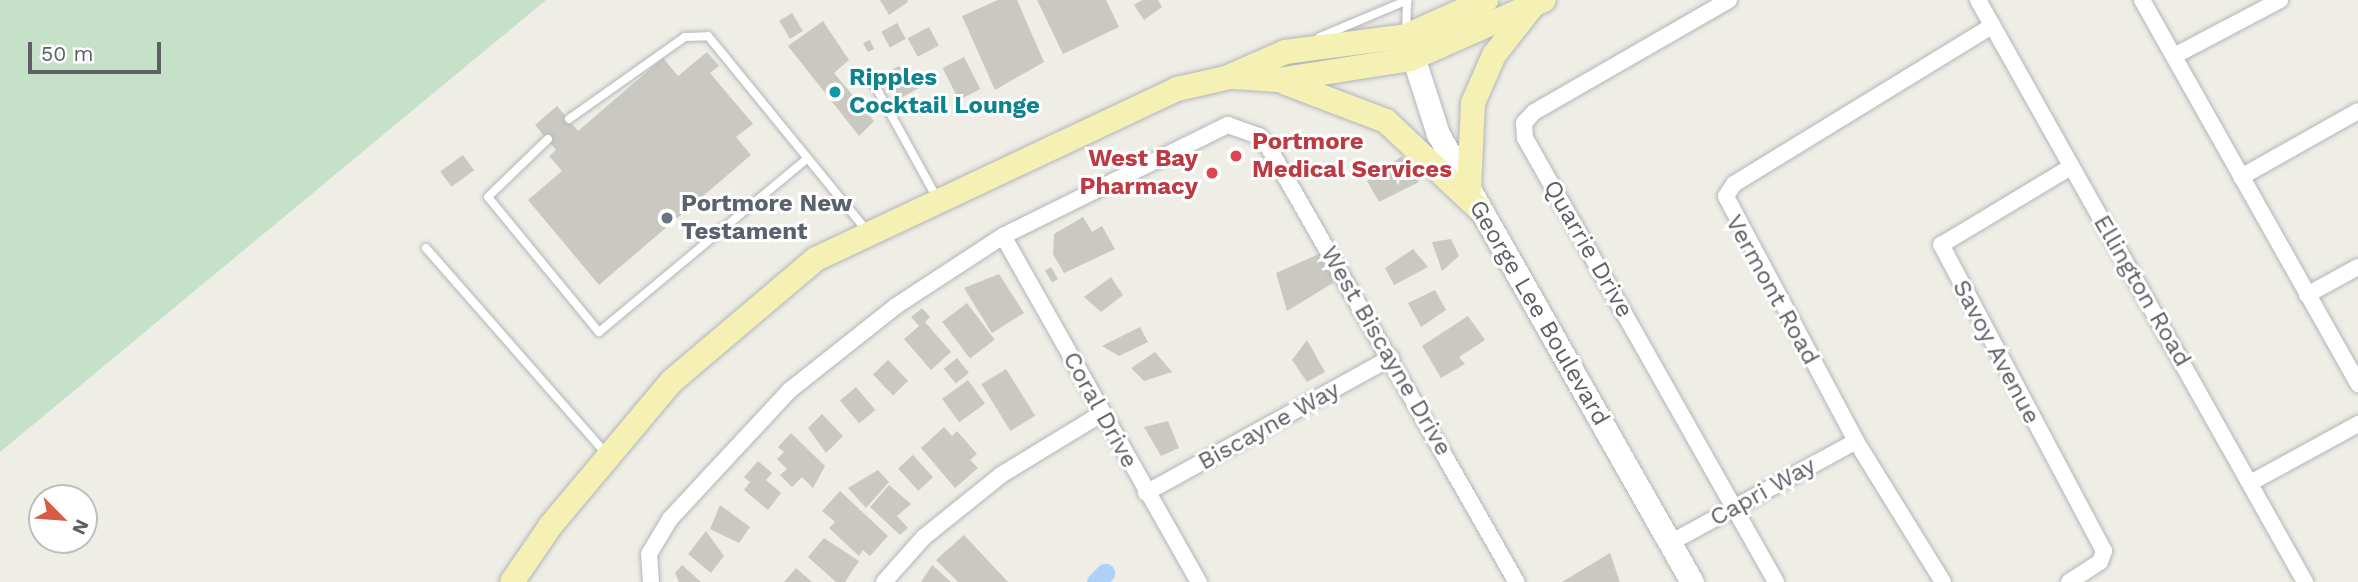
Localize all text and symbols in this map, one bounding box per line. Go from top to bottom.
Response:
scale bar [32,28,164,72]
text: 50 m [41,41,93,66]
place label: Ripples Cocktail Lounge [849,64,1040,120]
marker: Ripples Cocktail Lounge [827,84,843,100]
place label: Portmore Medical Services [1252,128,1452,184]
place label: West Bay Pharmacy [1080,145,1198,201]
marker: Portmore Medical Services [1226,146,1246,166]
marker: West Bay Pharmacy [1204,165,1220,181]
street label: Quarrie Drive [1537,175,1639,323]
place label: Portmore New Testament [681,190,852,246]
street label: George Lee Boulevard [1463,195,1615,431]
marker: Portmore New Testament [659,210,675,226]
street label: Vermont Road [1719,210,1825,370]
street label: Ellington Road [2087,210,2197,372]
street label: West Biscayne Drive [1314,241,1458,461]
street label: Savoy Avenue [1946,274,2046,430]
street label: Coral Drive [1056,347,1144,473]
street label: Biscayne Way [1193,375,1345,477]
street label: Capri Way [1705,451,1821,533]
north arrow [28,484,98,554]
text: N [67,516,94,538]

